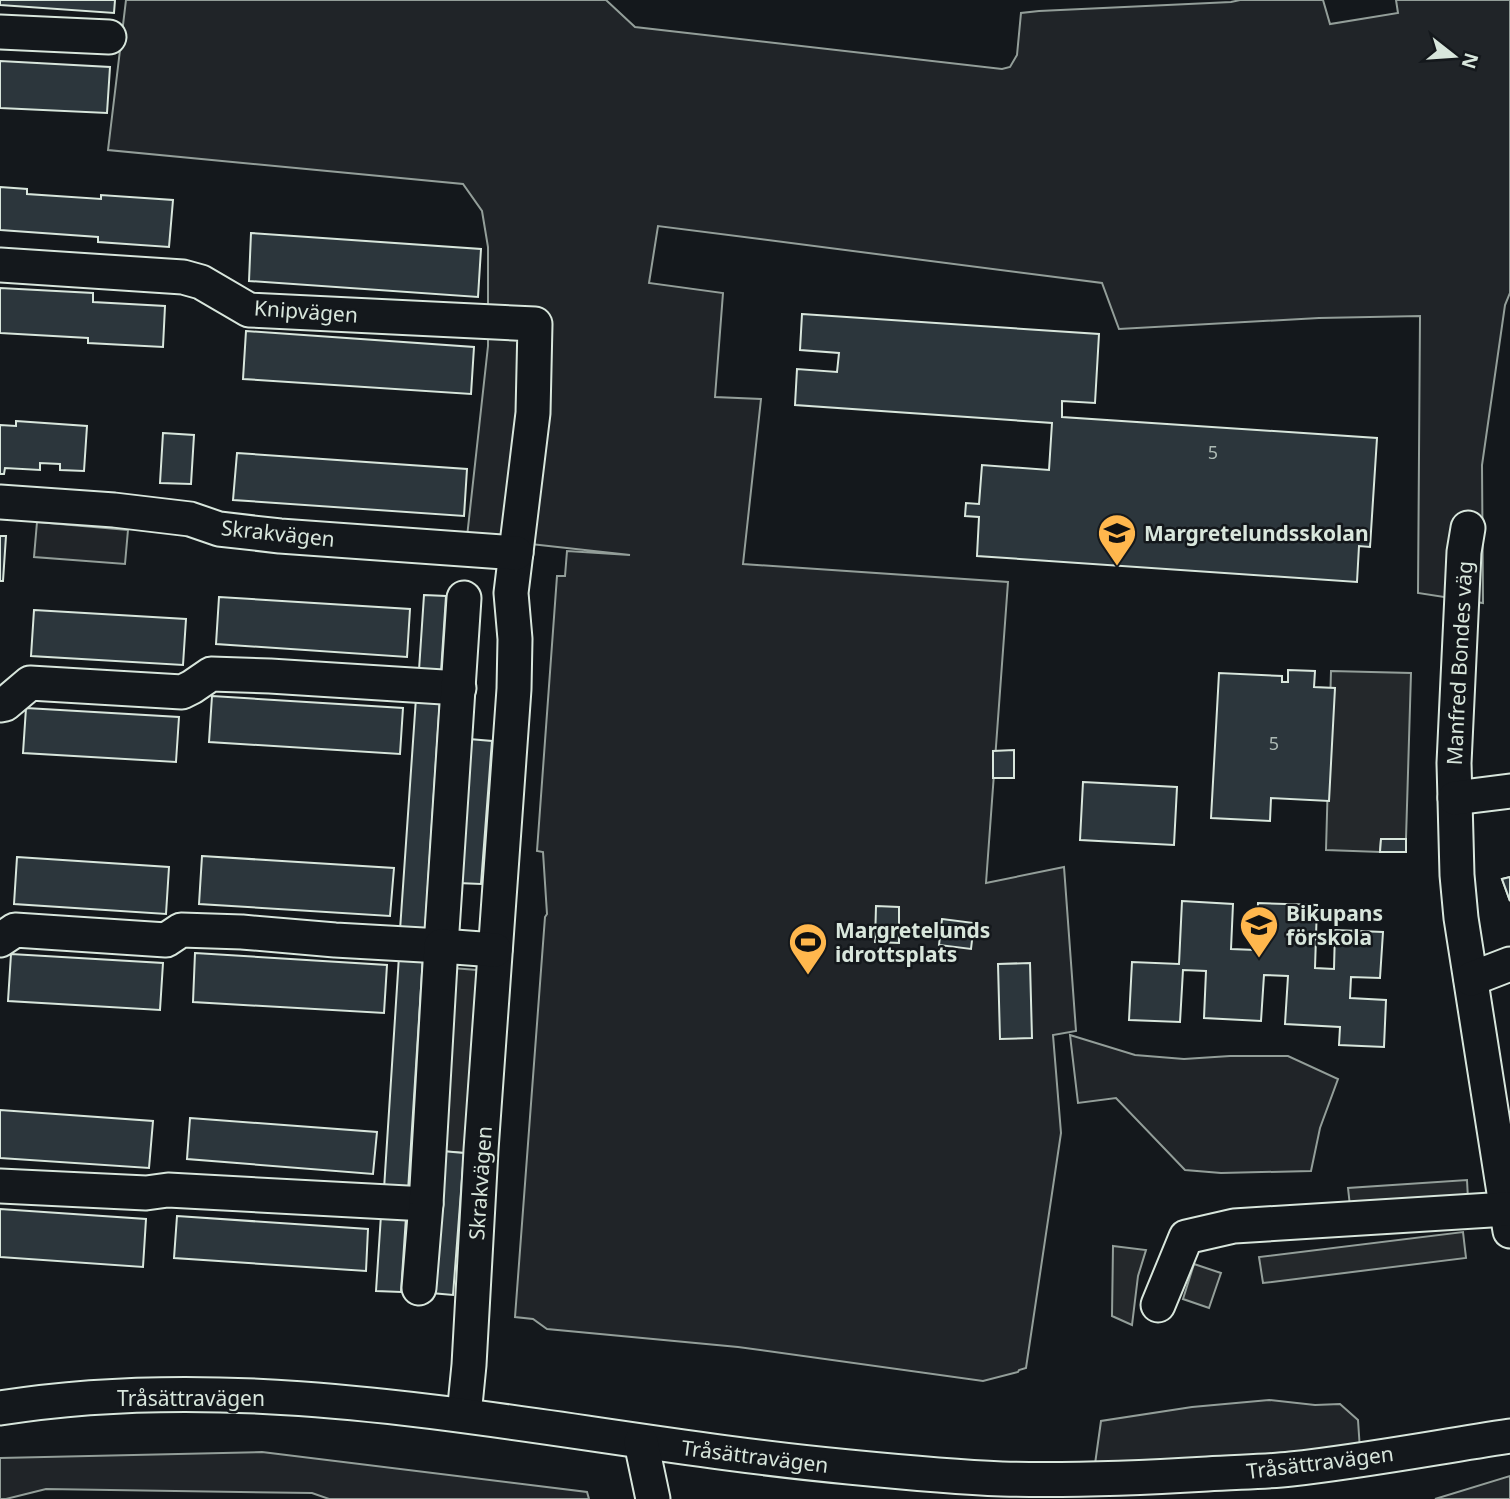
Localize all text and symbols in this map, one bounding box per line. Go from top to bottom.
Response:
north arrow [1419,21,1489,91]
text: N [1456,50,1485,72]
street label: Knipvägen [253,293,359,329]
house number: 5 [1208,440,1218,464]
school or university icon: Margretelundsskolan [1096,512,1138,567]
street label: Skrakvägen [220,513,336,553]
place label: Margretelundsskolan [1144,519,1369,547]
street label: Manfred Bondes väg [1440,560,1478,766]
house number: 5 [1269,731,1279,755]
place label: Bikupans förskola [1286,899,1383,951]
school or university icon: Bikupans förskola [1238,904,1280,959]
place label: Margretelunds idrottsplats [835,916,990,968]
sports icon: Margretelunds idrottsplats [787,921,829,976]
street label: Skrakvägen [462,1125,498,1241]
street label: Tråsättravägen [117,1384,265,1412]
street label: Tråsättravägen [680,1433,830,1479]
street label: Tråsättravägen [1245,1439,1395,1485]

